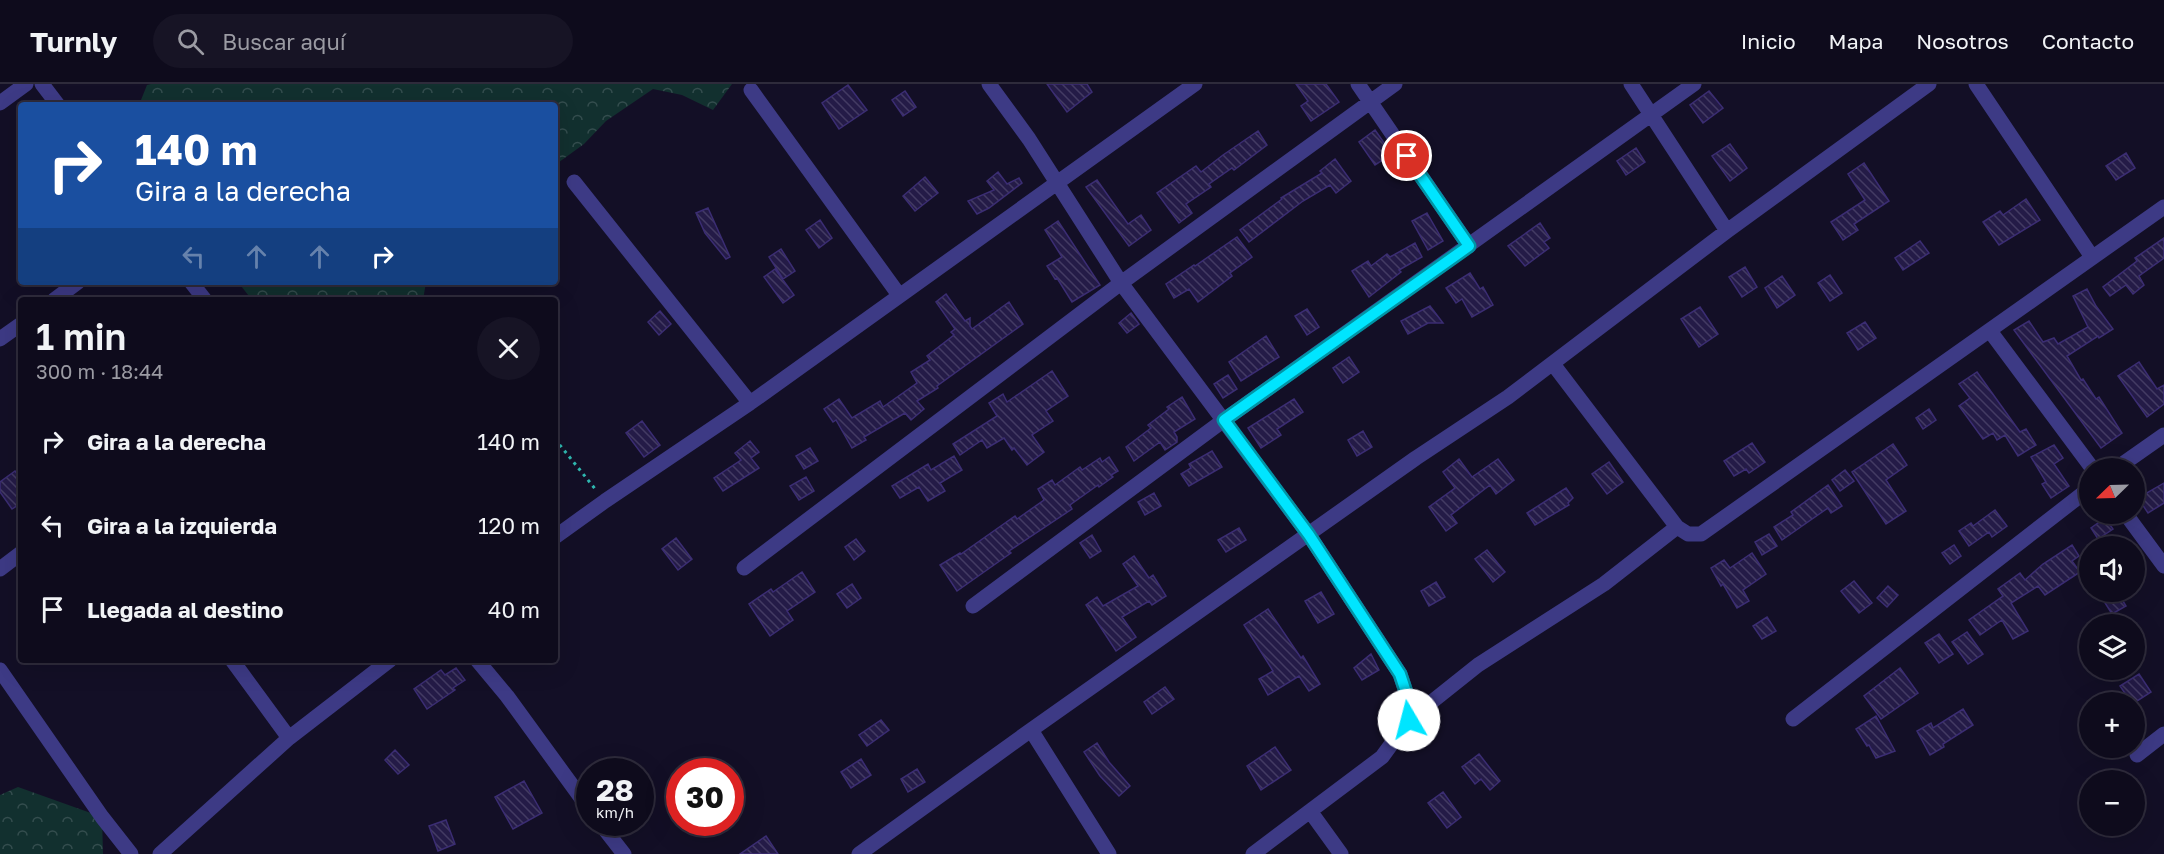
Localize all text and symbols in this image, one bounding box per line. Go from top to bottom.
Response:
search box [153,14,573,68]
text: Turnly [30,25,117,58]
icon: search [174,25,207,58]
text: Buscar aquí [222,28,346,55]
text: Inicio [1741,28,1796,54]
text: Mapa [1829,28,1883,54]
text: Nosotros [1916,28,2009,54]
text: Contacto [2042,28,2134,54]
text: 140 m [135,124,257,174]
icon: right [36,126,114,204]
pin [1381,130,1432,181]
icon: arrive [1390,139,1423,172]
text: Gira a la derecha [135,175,351,207]
icon: left [177,240,210,273]
icon: ahead [240,240,273,273]
icon: ahead [303,240,336,273]
icon: right [366,240,399,273]
text: 1 min [36,315,126,358]
button: close [477,317,540,380]
text: 300 m · 18:44 [36,359,164,383]
icon: right [36,425,69,458]
text: Gira a la derecha [87,428,266,455]
text: 140 m [477,428,540,455]
north arrow [2079,458,2145,524]
map controls [2079,458,2145,836]
icon: left [36,509,69,542]
text: Gira a la izquierda [87,512,277,539]
text: 120 m [478,512,540,539]
button: sound [2079,536,2145,602]
icon: arrive [36,593,69,626]
text: Llegada al destino [87,596,284,623]
text: 40 m [488,596,540,623]
button: layers [2079,614,2145,680]
position arrow [1377,688,1441,752]
button: + [2079,692,2145,758]
speed limit sign: 30 [666,758,744,836]
button: − [2079,770,2145,836]
text: 28 [596,772,634,808]
text: km/h [596,803,634,821]

